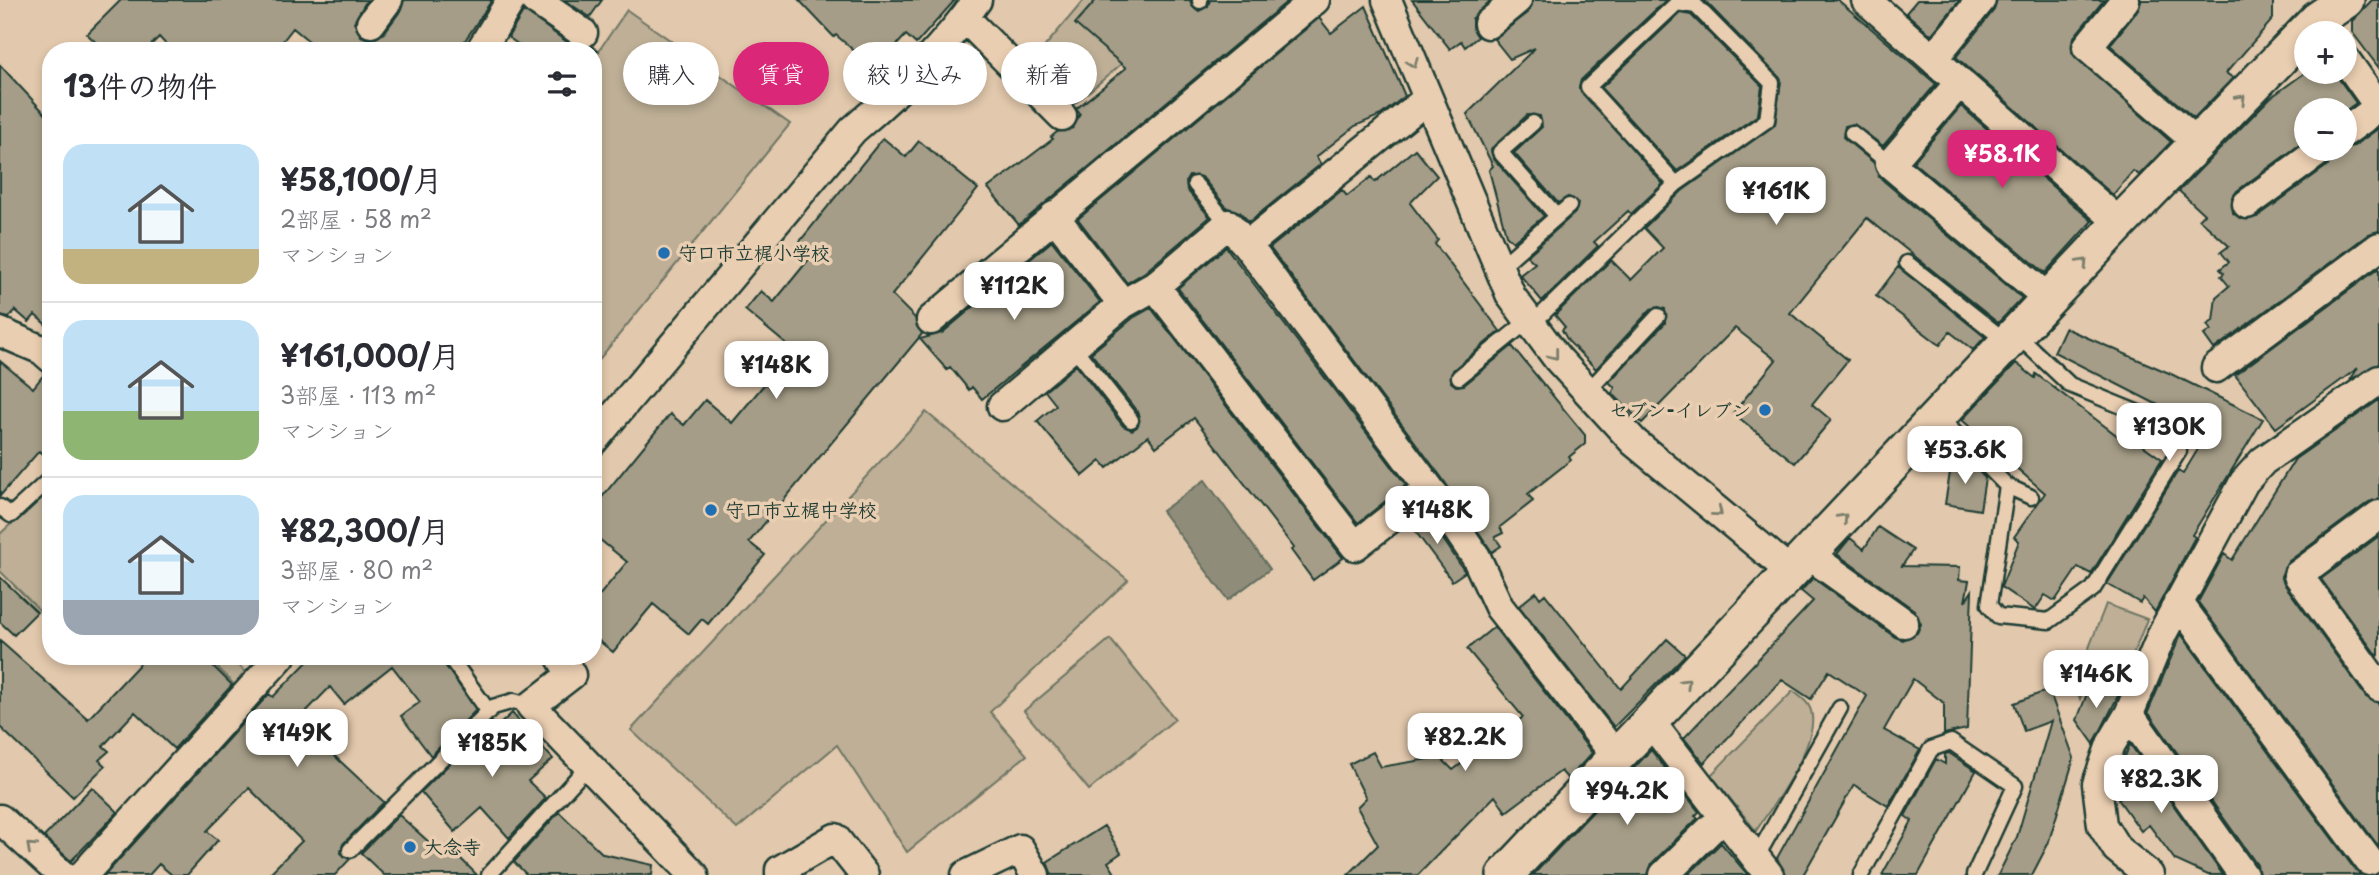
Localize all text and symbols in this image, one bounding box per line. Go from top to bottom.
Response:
map controls [2294,21,2357,161]
button: + [2294,21,2357,84]
chip: 購入 [623,42,719,105]
chip: 賃貸 [733,42,829,105]
chip: 絞り込み [843,42,987,105]
chip: 新着 [1001,42,1097,105]
one-way arrow [1405,56,1419,69]
text: 13件の物件 [63,62,217,107]
icon: filters [543,65,581,103]
one-way arrow [2232,94,2245,107]
button: − [2294,98,2357,161]
pin: ¥58.1K [1945,130,2059,190]
text: ¥58.1K [1964,135,2040,170]
text: ¥58,100/月 [280,156,442,201]
pin: ¥161K [1727,168,1825,227]
icon: home [119,172,203,256]
text: ¥161K [1742,172,1810,207]
text: 2部屋 · 58 m² [280,201,432,236]
text: マンション [280,236,394,271]
place label: 守口市立梶小学校 [678,238,830,266]
marker: 守口市立梶小学校 [656,245,672,261]
one-way arrow [2074,258,2087,271]
pin: ¥112K [965,262,1063,322]
text: ¥112K [980,267,1048,302]
text: ¥161,000/月 [280,332,460,377]
pin: ¥148K [727,342,825,401]
text: ¥148K [740,346,812,381]
one-way arrow [1546,347,1559,359]
icon: home [119,348,203,432]
text: 3部屋 · 113 m² [280,377,436,412]
place label: セブン-イレブン [1609,395,1751,423]
marker: セブン-イレブン [1757,402,1773,418]
pin: ¥130K [2120,404,2218,463]
text: ¥130K [2132,408,2206,443]
text: マンション [280,412,394,447]
pin: ¥53.6K [1908,426,2022,486]
text: ¥53.6K [1923,431,2007,466]
pin: ¥148K [1388,486,1486,546]
text: ¥148K [1401,491,1473,526]
place label: 守口市立梶中学校 [725,495,877,523]
marker: 守口市立梶中学校 [703,502,719,518]
one-way arrow [1710,503,1723,516]
text: ¥82,300/月 [280,507,450,552]
one-way arrow [1835,513,1848,526]
icon: home [119,523,203,607]
text: 3部屋 · 80 m² [280,552,433,587]
text: マンション [280,587,394,622]
pin: ¥146K [2047,650,2145,710]
text: ¥146K [2059,655,2133,690]
one-way arrow [1678,678,1691,691]
pin: ¥149K [248,710,346,769]
text: ¥149K [262,714,332,749]
pin: ¥82.2K [1408,714,1522,773]
text: ¥82.2K [1424,718,1506,753]
pin: ¥185K [443,720,541,779]
text: ¥185K [457,724,527,759]
pin: ¥82.3K [2104,756,2218,815]
text: ¥82.3K [2120,760,2202,795]
pin: ¥94.2K [1570,768,1684,827]
text: ¥94.2K [1585,772,1669,807]
place label: 大念寺 [424,832,481,860]
marker: 大念寺 [402,839,418,855]
one-way arrow [26,843,39,855]

